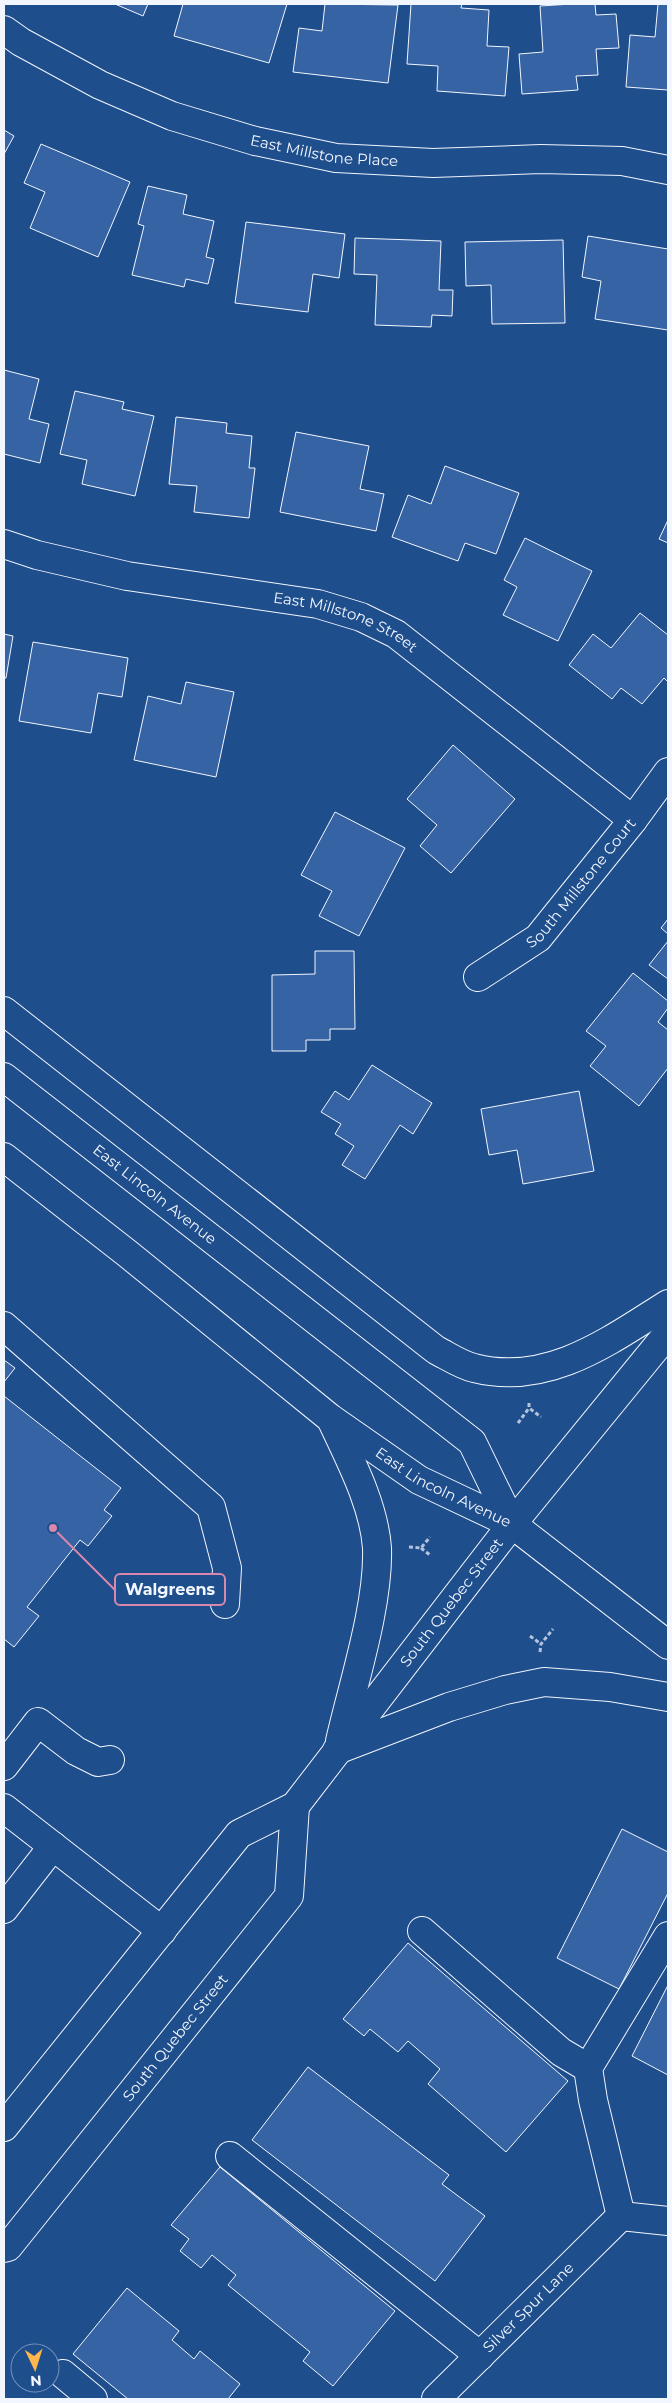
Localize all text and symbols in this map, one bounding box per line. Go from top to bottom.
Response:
street label: East Millstone Place [249,130,399,170]
street label: East Millstone Street [272,588,422,656]
street label: South Millstone Court [522,814,640,952]
street label: East Lincoln Avenue [89,1140,221,1248]
street label: East Lincoln Avenue [372,1443,514,1531]
street label: South Quebec Street [396,1534,507,1670]
callout: Walgreens [115,1574,225,1605]
text: Walgreens [125,1580,216,1599]
street label: South Quebec Street [118,1970,232,2105]
street label: Silver Spur Lane [479,2258,578,2356]
north arrow [10,2343,60,2393]
text: N [30,2372,42,2390]

